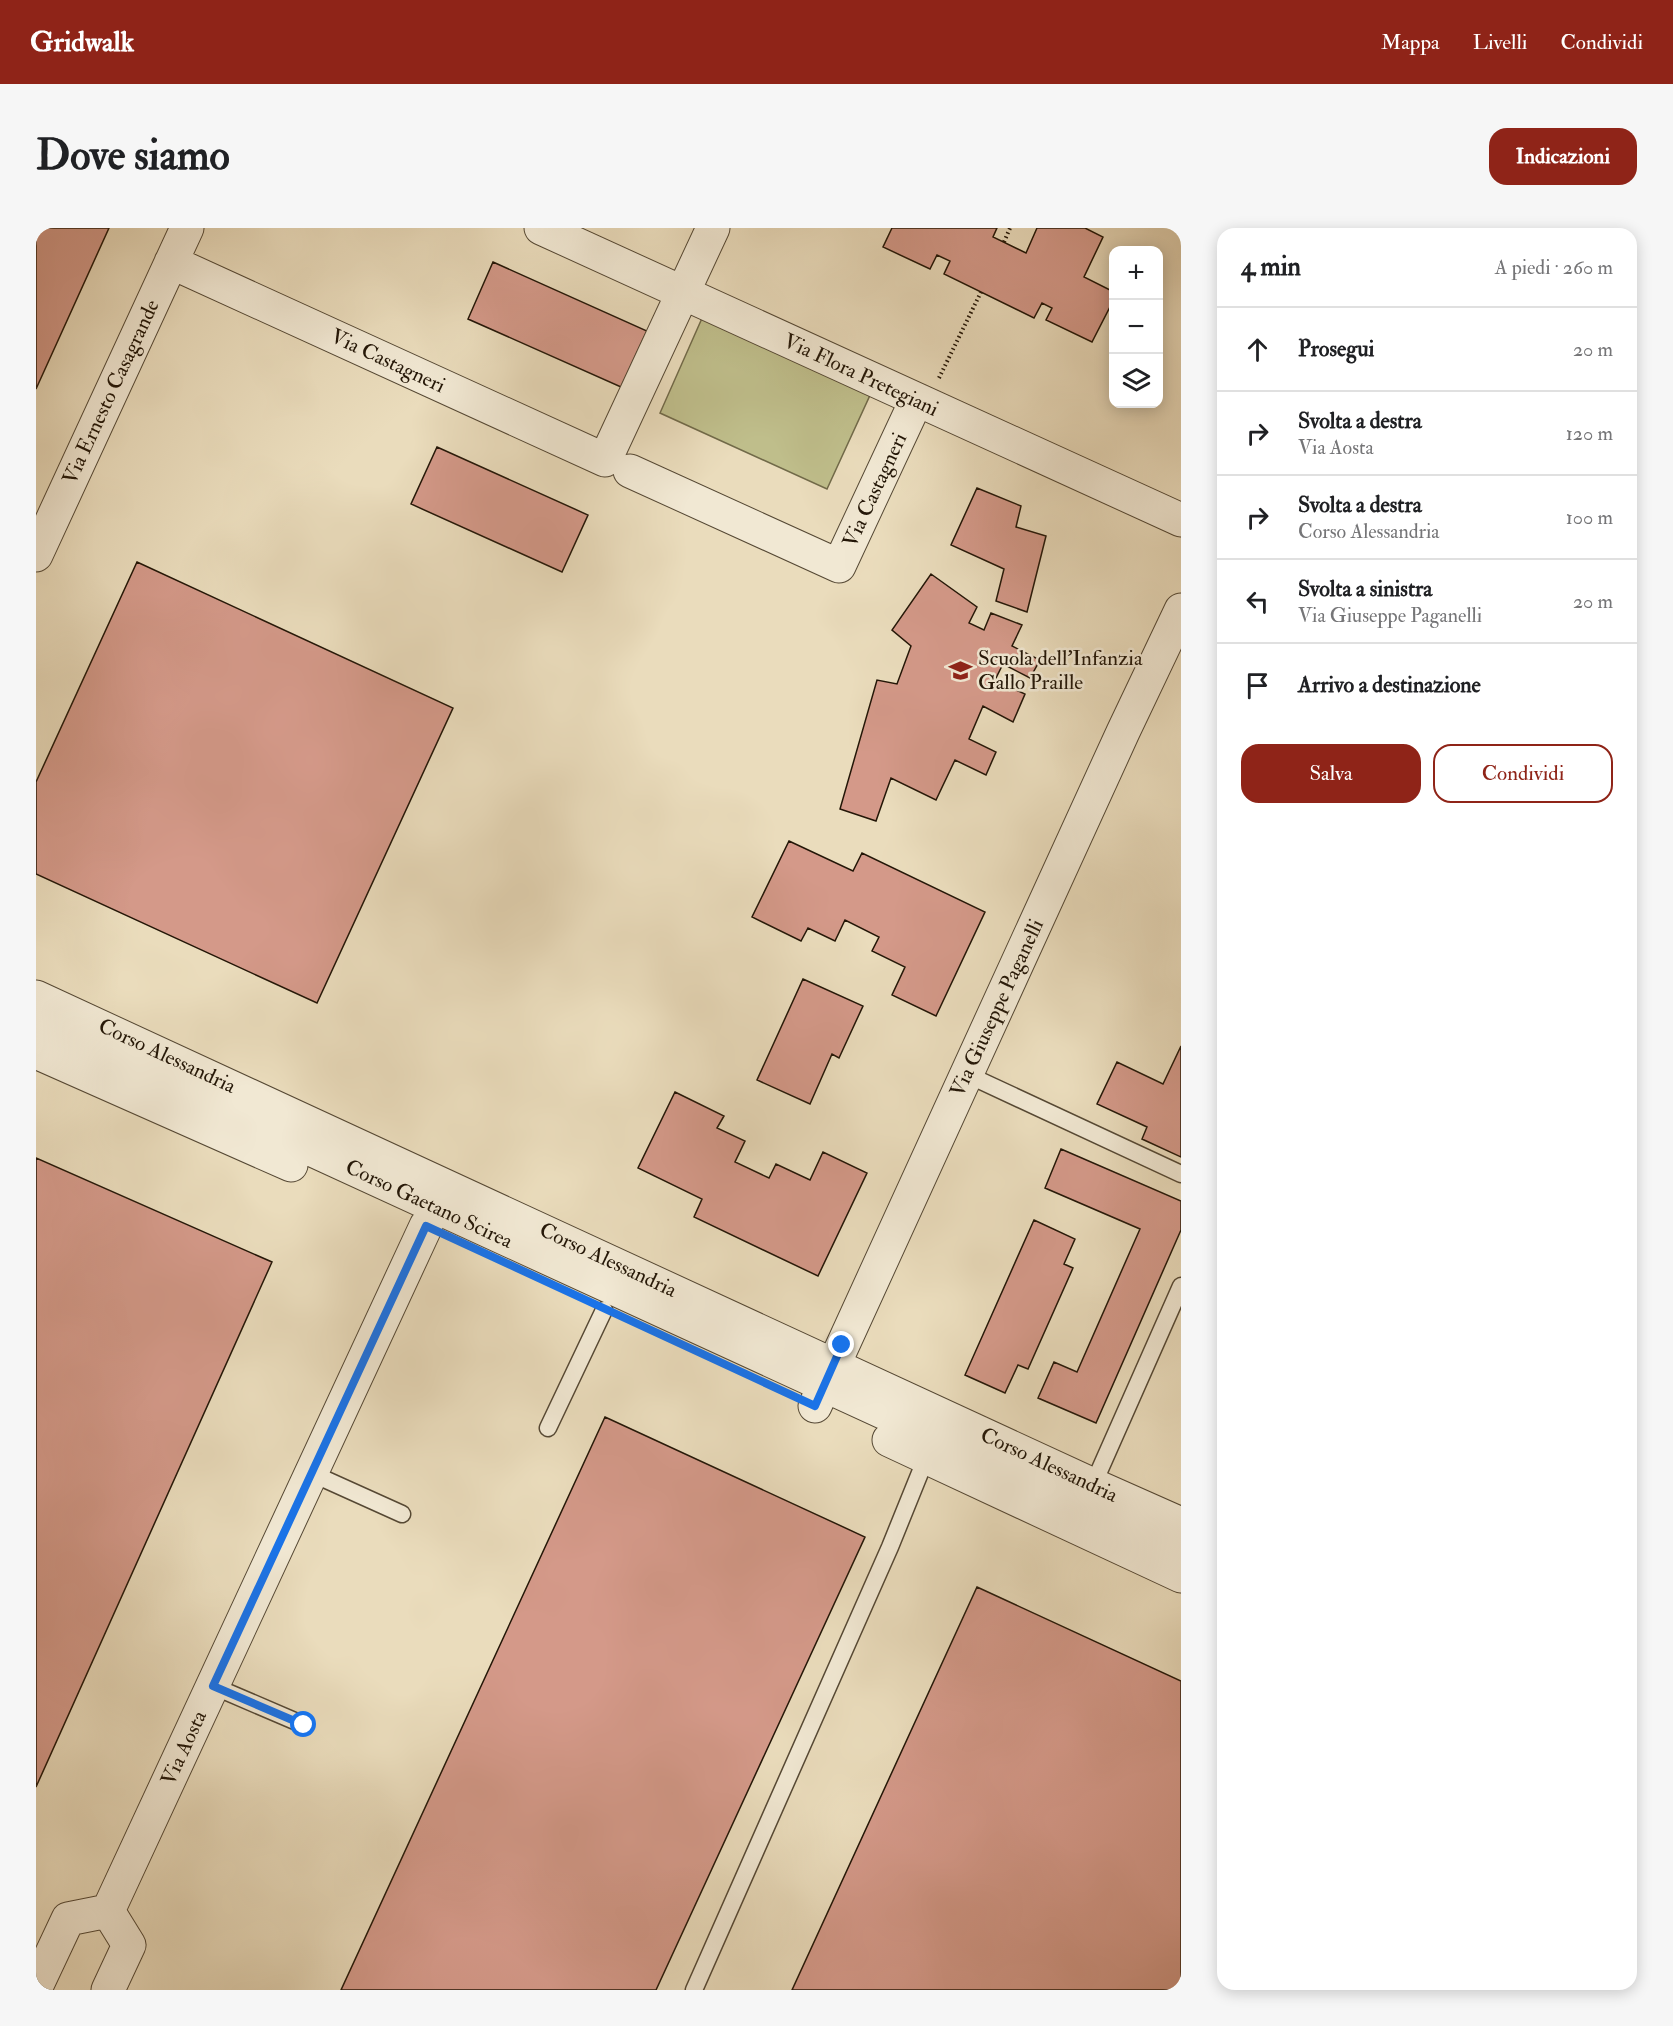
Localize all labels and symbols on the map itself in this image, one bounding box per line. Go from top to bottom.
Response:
street label: Via Ernesto Casagrande [56,295,166,489]
street label: Via Castagneri [326,323,450,399]
street label: Via Flora Pretegiani [779,327,943,423]
street label: Via Castagneri [837,428,913,552]
place label: Scuola dell'Infanzia Gallo Praille [978,645,1143,696]
school or university icon: Scuola dell'Infanzia Gallo Praille [947,657,973,683]
street label: Via Giuseppe Paganelli [944,914,1050,1101]
street label: Corso Alessandria [94,1012,240,1100]
street label: Corso Gaetano Scirea [341,1153,517,1255]
street label: Corso Alessandria [535,1216,681,1304]
route end [828,1331,854,1357]
street label: Corso Alessandria [976,1421,1122,1509]
street label: Via Aosta [155,1706,213,1790]
route start [290,1711,316,1737]

